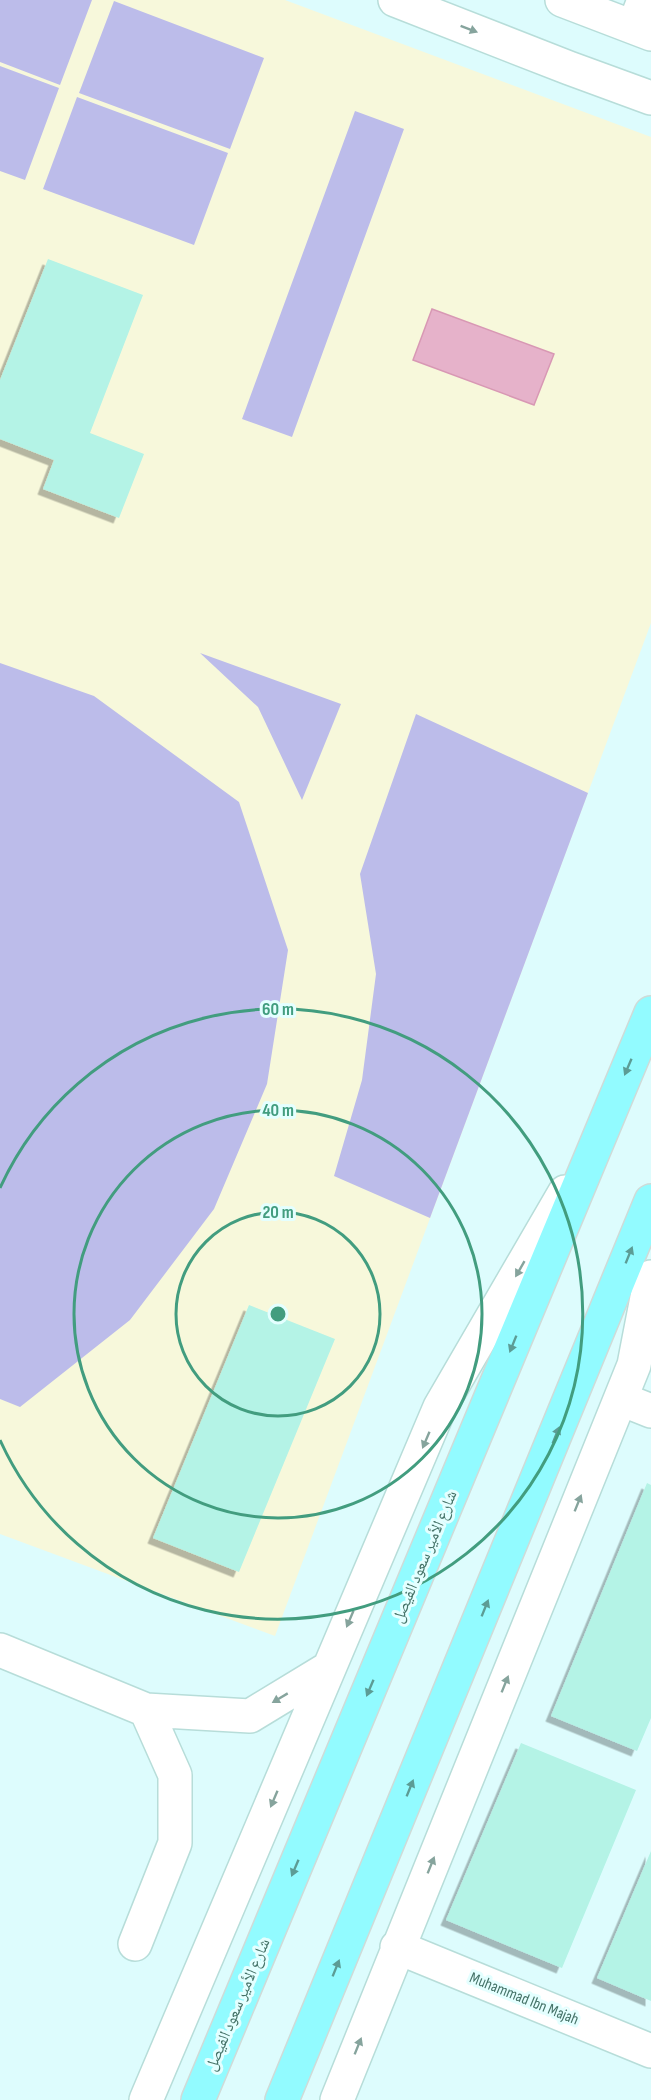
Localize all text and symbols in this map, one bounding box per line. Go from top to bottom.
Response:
one-way arrow [460,24,478,34]
text: 60 m [262,999,294,1020]
one-way arrow [623,1058,632,1076]
text: 40 m [262,1100,294,1121]
text: 20 m [262,1202,294,1223]
one-way arrow [624,1245,634,1263]
one-way arrow [515,1261,525,1278]
centre of rings [268,1304,288,1324]
one-way arrow [508,1336,518,1354]
one-way arrow [551,1426,561,1444]
one-way arrow [421,1431,431,1449]
street label: شارع الأمير سعود الفيصل [389,1488,461,1626]
one-way arrow [573,1494,583,1512]
one-way arrow [481,1599,490,1617]
one-way arrow [345,1611,355,1629]
one-way arrow [500,1675,510,1693]
one-way arrow [366,1680,375,1697]
one-way arrow [271,1693,288,1704]
one-way arrow [406,1779,415,1797]
one-way arrow [269,1790,279,1808]
one-way arrow [426,1855,436,1873]
one-way arrow [290,1860,300,1878]
street label: شارع الأمير سعود الفيصل [202,1936,274,2074]
one-way arrow [331,1959,341,1977]
street label: Muhammad Ibn Majah [467,1968,581,2030]
one-way arrow [353,2036,363,2054]

